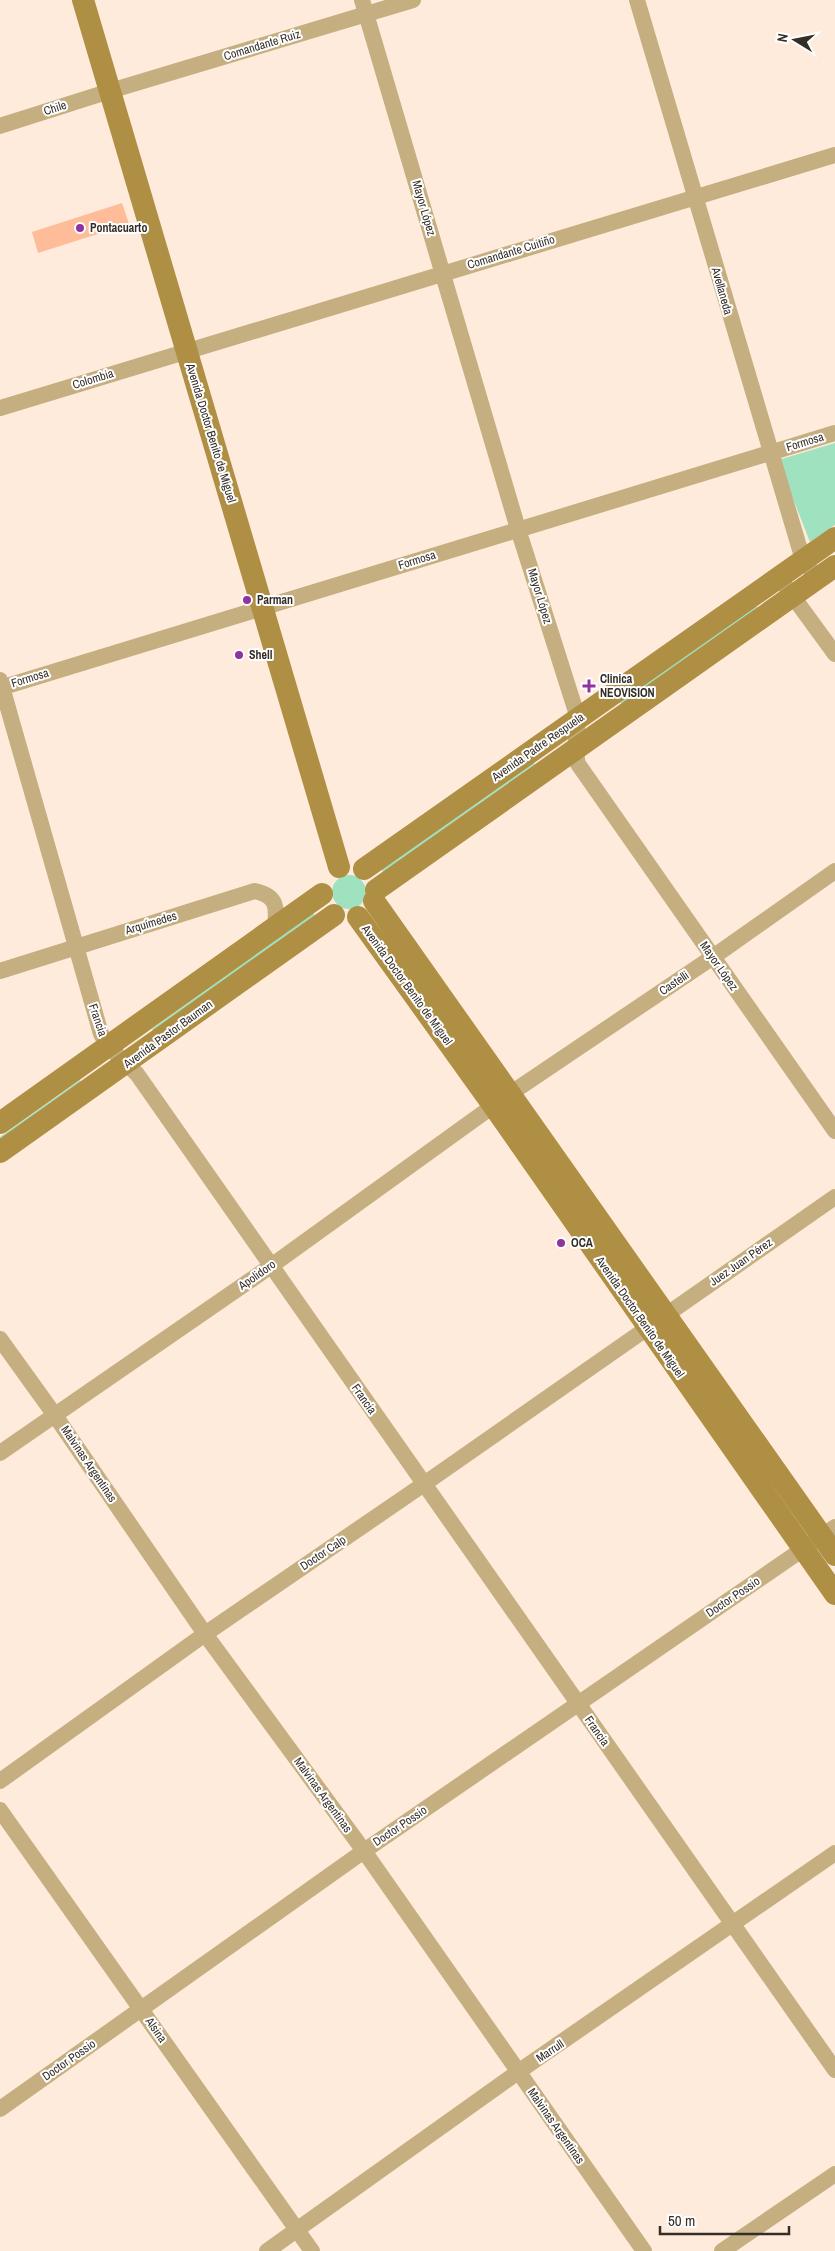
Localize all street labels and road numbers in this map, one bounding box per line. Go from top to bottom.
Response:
street label: Comandante Ruiz [222,26,302,64]
street label: Chile [42,97,68,119]
street label: Mayor López [408,178,440,238]
street label: Comandante Cuitiño [465,231,557,273]
street label: Avellaneda [707,265,737,317]
street label: Avenida Doctor Benito de Miguel [182,360,240,505]
street label: Colombia [71,365,116,393]
street label: Formosa [784,429,826,455]
street label: Formosa [396,547,438,573]
street label: Mayor López [524,566,556,626]
street label: Formosa [9,665,51,691]
street label: Avenida Padre Respuela [488,709,588,785]
street label: Arquímedes [122,908,179,939]
street label: Avenida Doctor Benito de Miguel [357,921,456,1048]
street label: Mayor López [696,938,742,994]
street label: Castelli [656,967,692,999]
street label: Avenida Pastor Bauman [119,996,216,1072]
street label: Francia [85,1002,111,1039]
street label: Juez Juan Pérez [706,1234,776,1290]
street label: Avenida Doctor Benito de Miguel [591,1252,688,1381]
street label: Apolidoro [234,1256,279,1294]
street label: Francia [348,1381,380,1418]
street label: Malvinas Argentinas [57,1423,121,1505]
street label: Doctor Calp [297,1532,349,1574]
street label: Doctor Possio [703,1573,763,1621]
street label: Francia [581,1713,613,1750]
street label: Malvinas Argentinas [290,1754,356,1836]
street label: Doctor Possio [370,1802,430,1850]
street label: Alsina [141,2013,171,2046]
street label: Doctor Possio [39,2036,99,2084]
street label: Marrull [533,2036,567,2066]
street label: Malvinas Argentinas [524,2085,588,2167]

